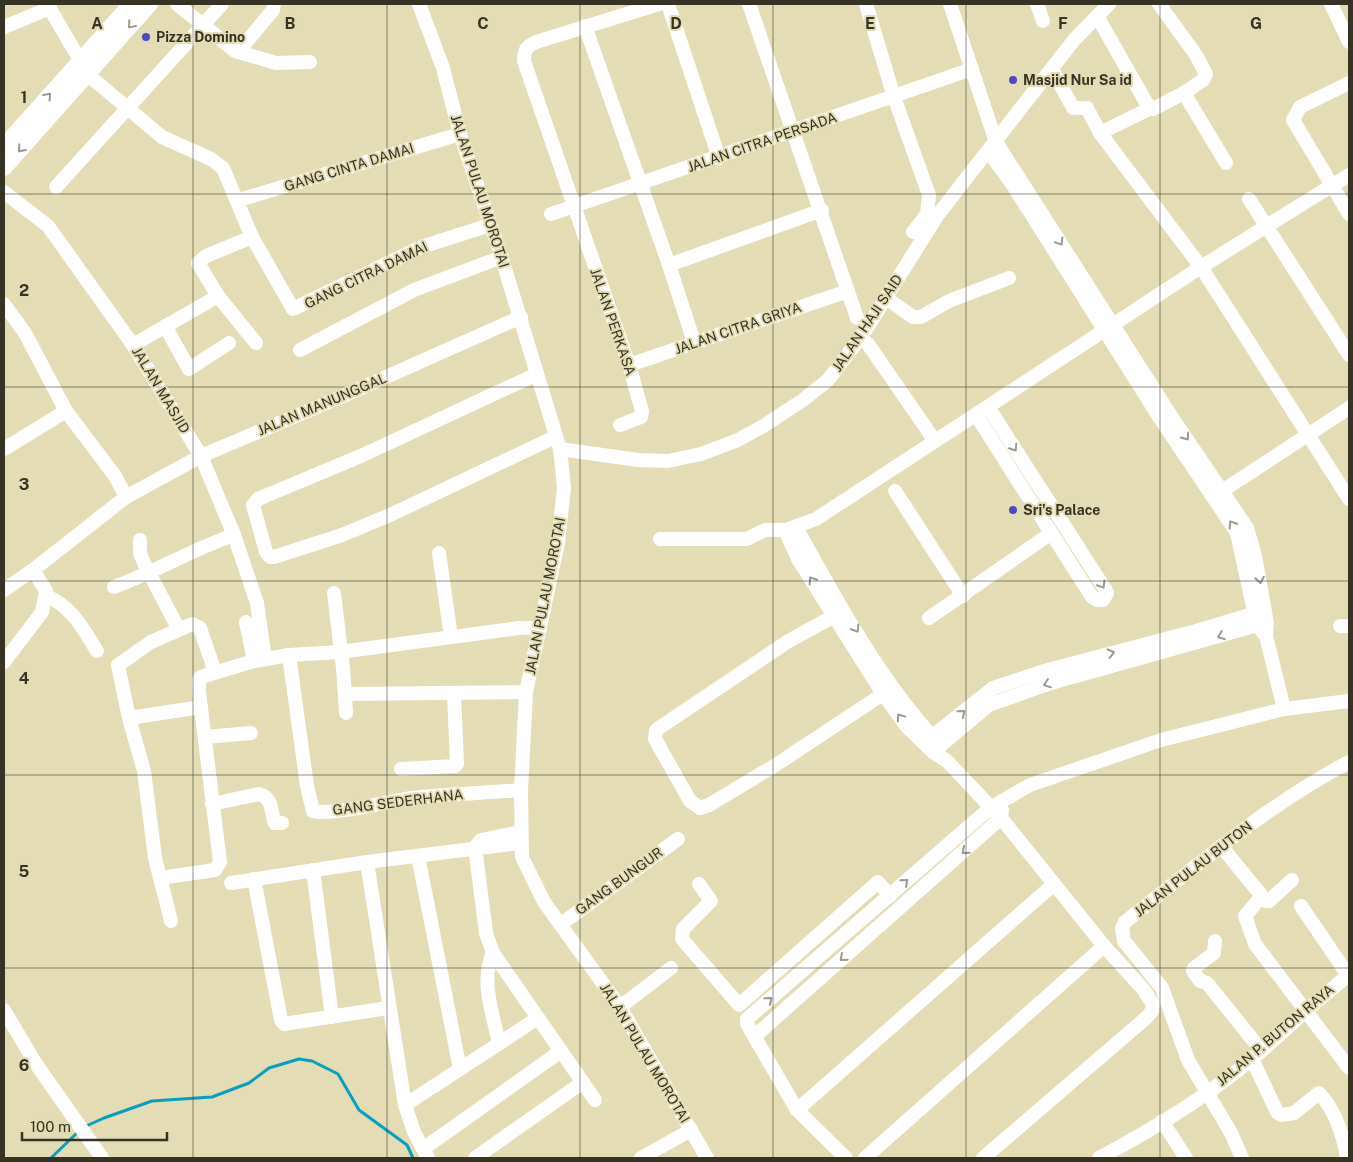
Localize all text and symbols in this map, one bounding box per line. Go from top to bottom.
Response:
text: A [91,14,103,33]
text: B [285,14,296,33]
text: C [477,14,489,33]
text: D [670,14,682,33]
text: E [865,14,875,33]
text: F [1058,14,1068,33]
text: G [1250,14,1262,33]
one-way arrow [128,20,137,29]
place label: Pizza Domino [156,29,245,45]
marker: Pizza Domino [140,31,152,43]
place label: Masjid Nur Sa id [1023,72,1132,88]
marker: Masjid Nur Sa id [1007,74,1019,86]
text: 1 [21,88,27,107]
one-way arrow [42,93,51,102]
street label: JALAN CITRA PERSADA [685,109,839,175]
street label: JALAN PULAU MOROTAI [448,112,512,270]
street label: GANG CINTA DAMAI [282,140,416,194]
one-way arrow [18,143,27,152]
one-way arrow [1054,237,1064,246]
street label: GANG CITRA DAMAI [302,238,430,312]
street label: JALAN PERKASA [587,266,639,378]
street label: JALAN HAJI SAID [829,272,905,374]
text: 2 [19,281,29,300]
street label: JALAN CITRA GRIYA [673,299,803,357]
street label: JALAN MASJID [129,344,193,436]
street label: JALAN MANUNGGAL [255,370,389,438]
one-way arrow [1180,432,1189,441]
one-way arrow [1008,442,1017,452]
text: 3 [19,475,29,494]
place label: Sri's Palace [1023,502,1100,518]
marker: Sri's Palace [1007,504,1019,516]
street label: JALAN PULAU MOROTAI [522,516,568,676]
one-way arrow [1228,520,1238,529]
one-way arrow [1254,575,1264,584]
one-way arrow [808,577,818,586]
one-way arrow [1096,579,1105,588]
one-way arrow [850,624,860,633]
one-way arrow [1217,630,1225,640]
one-way arrow [1106,648,1115,659]
text: 4 [19,669,30,688]
one-way arrow [1043,679,1052,689]
one-way arrow [956,710,965,718]
one-way arrow [897,713,906,723]
street label: GANG SEDERHANA [332,786,464,818]
street label: JALAN PULAU BUTON [1131,818,1255,920]
street label: GANG BUNGUR [572,844,666,918]
one-way arrow [961,845,970,854]
text: 5 [19,862,30,881]
one-way arrow [900,879,909,888]
one-way arrow [840,952,849,961]
street label: JALAN PULAU MOROTAI [597,980,693,1126]
street label: JALAN P. BUTON RAYA [1213,981,1337,1089]
one-way arrow [764,996,773,1005]
text: 6 [19,1056,29,1075]
scale bar [22,1110,168,1142]
text: 100 m [30,1118,71,1135]

